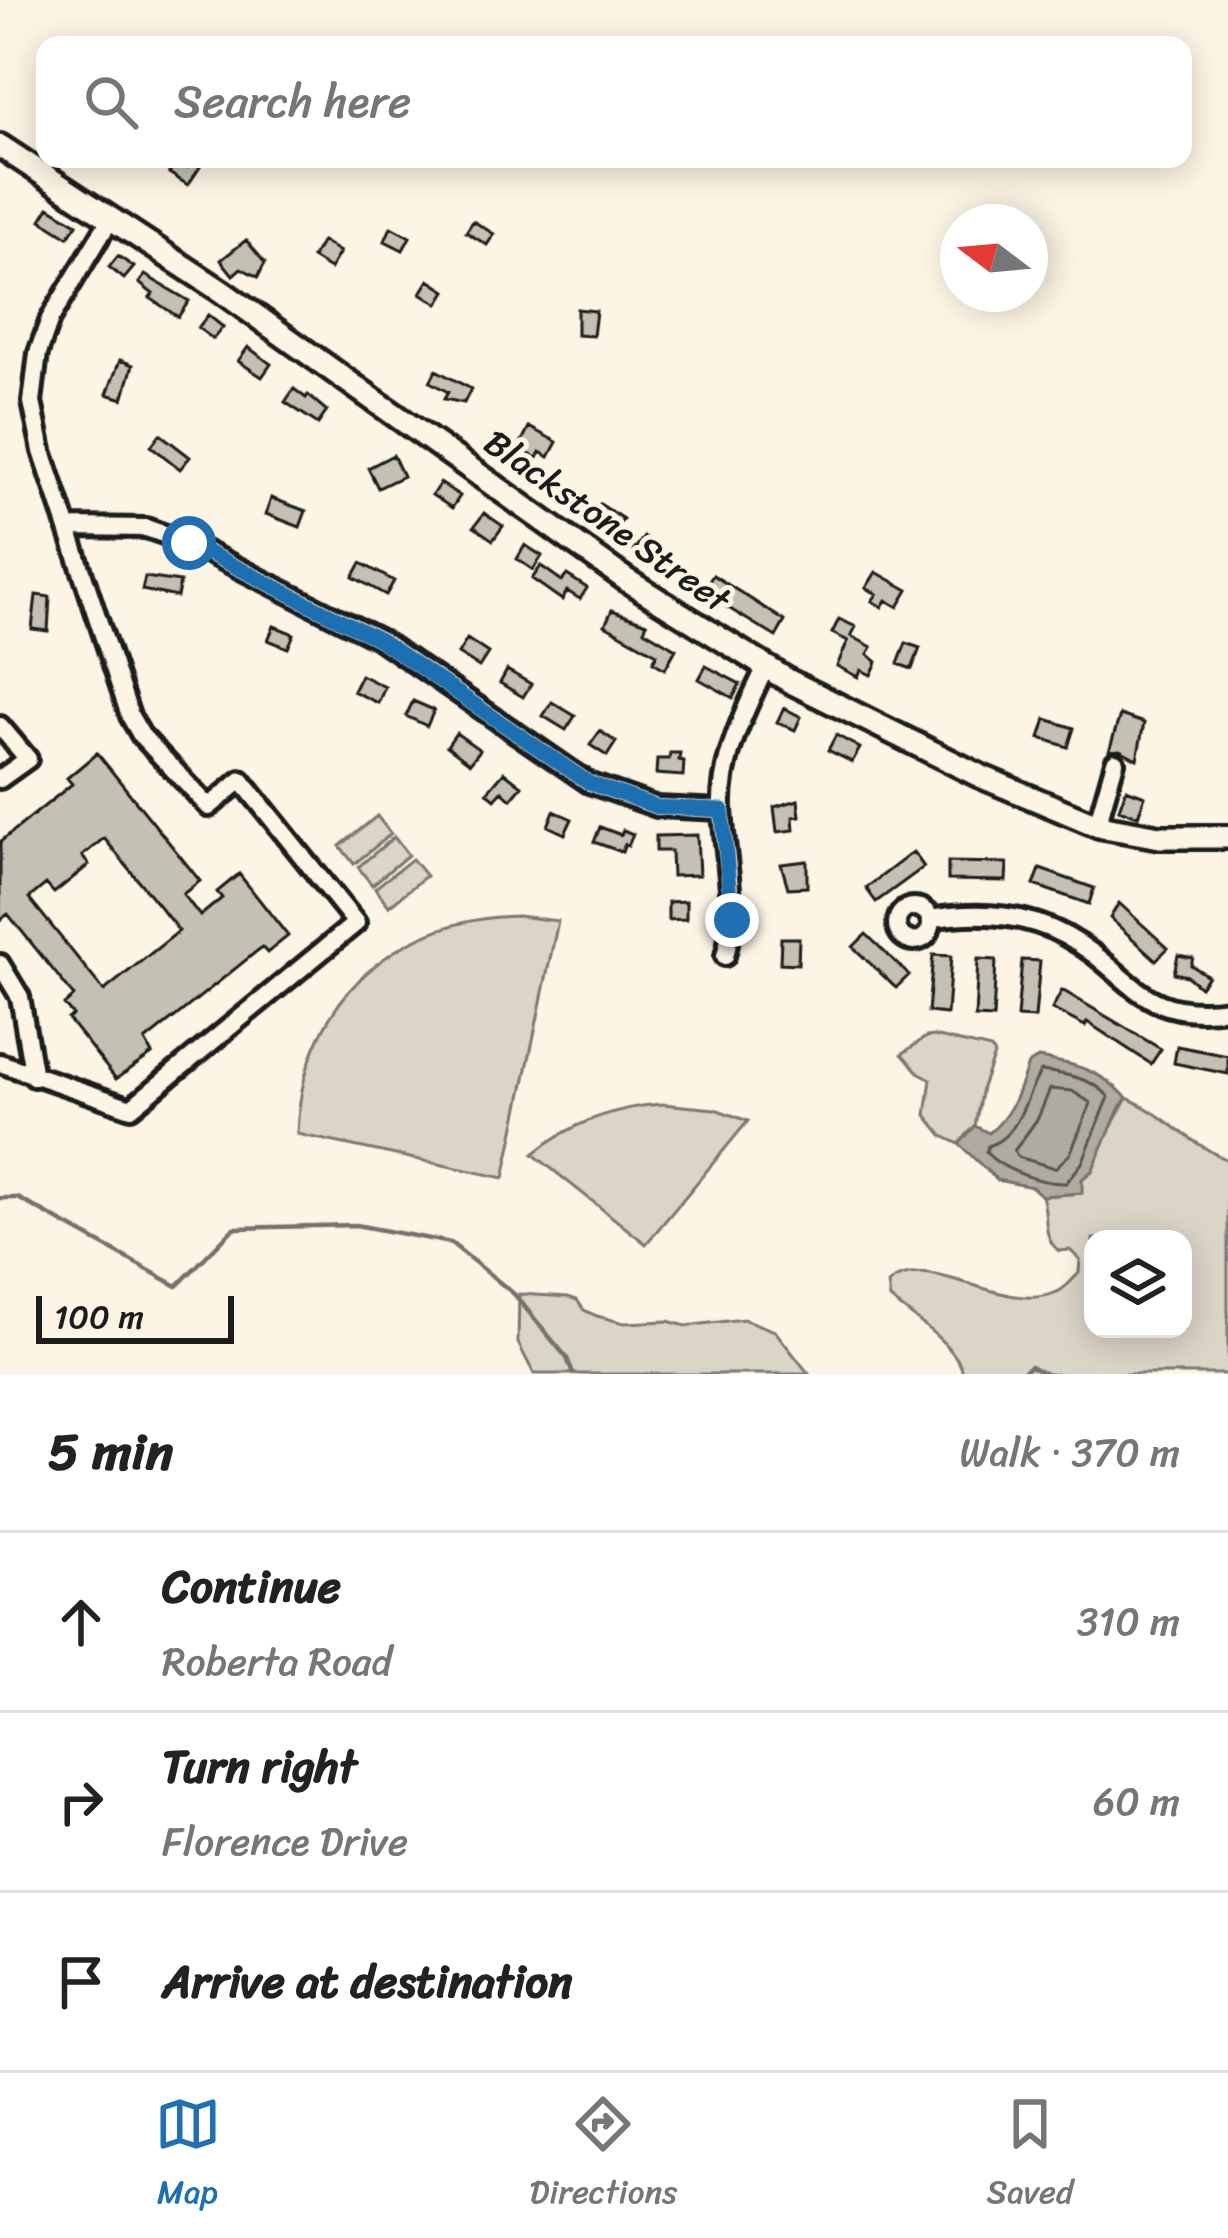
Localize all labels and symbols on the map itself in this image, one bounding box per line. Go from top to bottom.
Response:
north arrow [940,204,1048,312]
street label: Blackstone Street [470,412,745,631]
route start [162,516,216,570]
route end [705,893,759,947]
scale bar [36,1290,234,1343]

